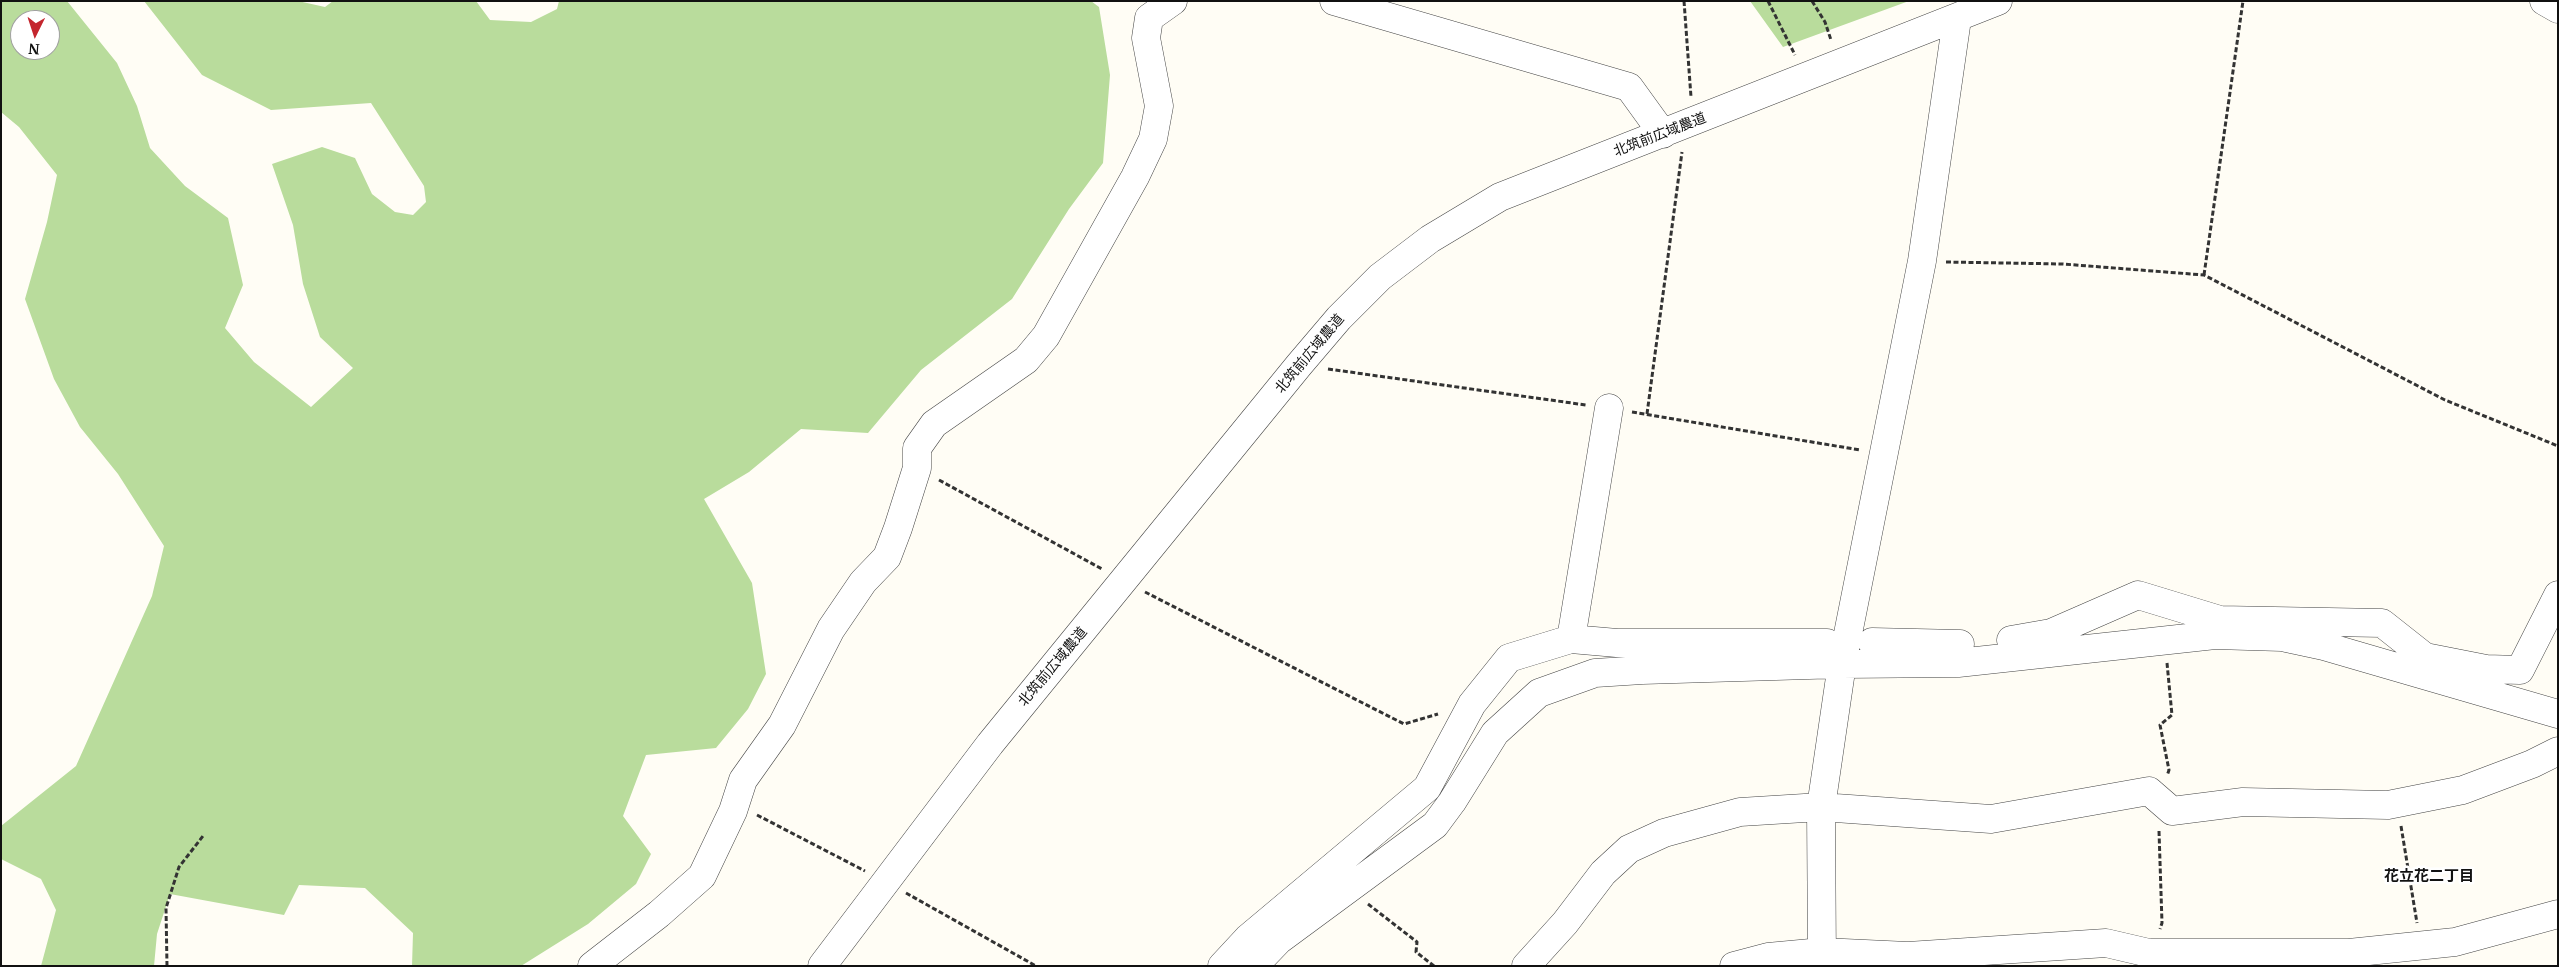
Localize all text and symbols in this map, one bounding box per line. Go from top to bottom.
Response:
north arrow [10,10,60,60]
text: N [28,40,40,58]
street label: 北筑前広域農道 [1611,110,1709,160]
street label: 北筑前広域農道 [1272,311,1348,397]
street label: 北筑前広域農道 [1015,624,1091,710]
district label: 花立花二丁目 [2384,868,2474,886]

